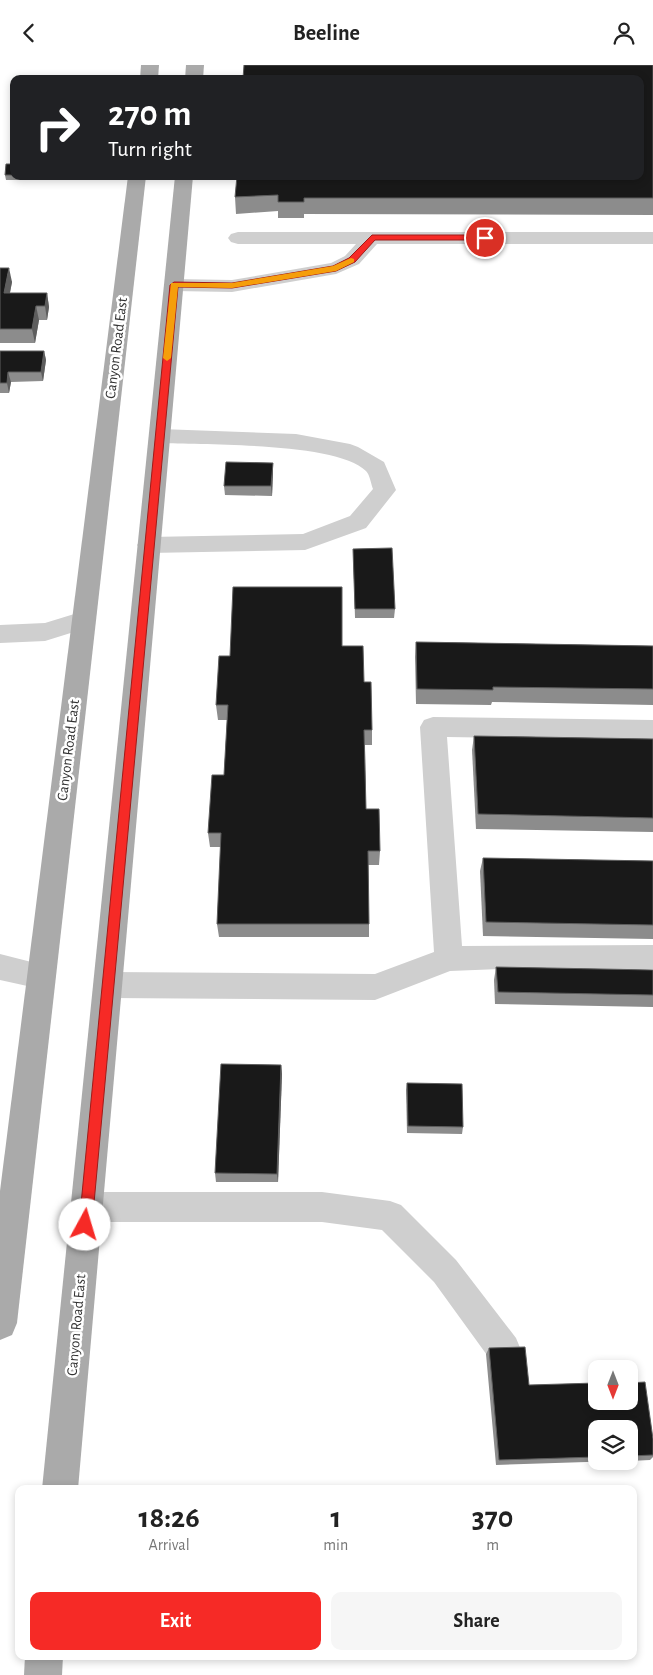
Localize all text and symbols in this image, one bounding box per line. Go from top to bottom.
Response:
icon: back [15,19,43,47]
icon: person [610,19,638,47]
text: Beeline [293,22,360,44]
icon: right [25,95,90,160]
text: 270 m [108,97,191,132]
text: Turn right [108,138,192,160]
pin [464,217,506,259]
icon: arrive [471,224,499,252]
street label: Canyon Road East [103,296,130,400]
street label: Canyon Road East [55,698,82,802]
position arrow [58,1198,110,1250]
street label: Canyon Road East [65,1273,88,1377]
north arrow [588,1360,638,1410]
map controls [588,1360,638,1470]
button: layers [588,1420,638,1470]
text: 18:26 [139,1503,200,1533]
text: 1 [330,1503,341,1533]
text: 370 [472,1503,513,1533]
text: Arrival [149,1537,190,1553]
text: min [323,1537,348,1553]
text: m [486,1537,499,1553]
button: Exit [30,1592,321,1650]
button: Share [331,1592,622,1650]

